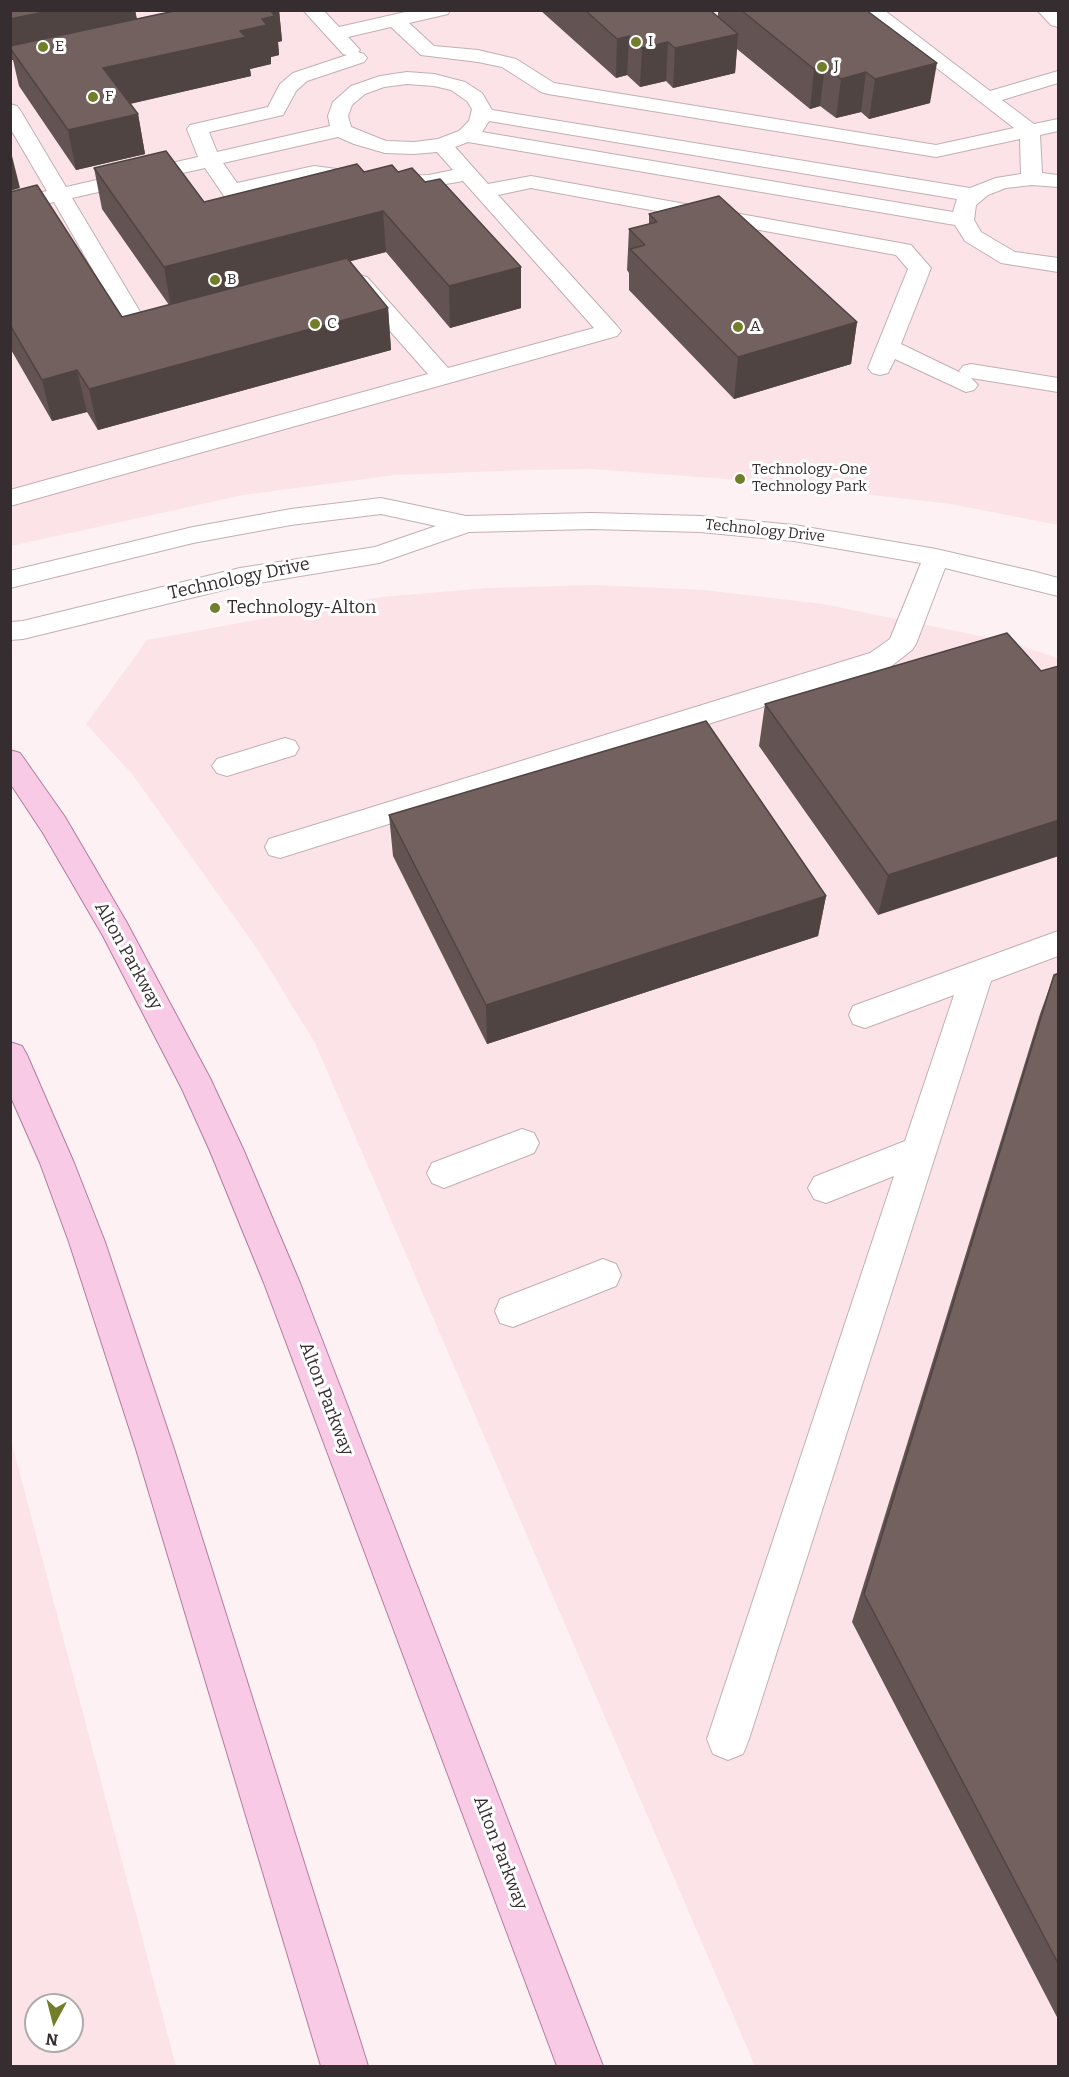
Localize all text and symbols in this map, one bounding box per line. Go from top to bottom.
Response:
place label: I [648,33,653,51]
marker: I [629,35,643,49]
place label: E [55,38,64,56]
marker: E [36,40,50,54]
place label: J [834,58,839,76]
marker: J [815,60,829,74]
place label: F [105,88,113,106]
marker: F [86,90,100,104]
place label: B [227,271,237,289]
marker: B [208,273,222,287]
place label: C [327,315,337,333]
marker: C [308,317,322,331]
place label: A [750,318,761,336]
marker: A [731,320,745,334]
place label: Technology-One Technology Park [752,461,868,496]
marker: Technology-One Technology Park [733,472,747,486]
street label: Technology Drive [704,516,826,546]
street label: Technology Drive [166,553,312,605]
place label: Technology-Alton [227,597,377,619]
marker: Technology-Alton [208,601,222,615]
street label: Alton Parkway [89,898,167,1014]
street label: Alton Parkway [294,1339,358,1459]
street label: Alton Parkway [468,1793,532,1913]
north arrow [24,1993,84,2053]
text: N [45,2029,59,2050]

